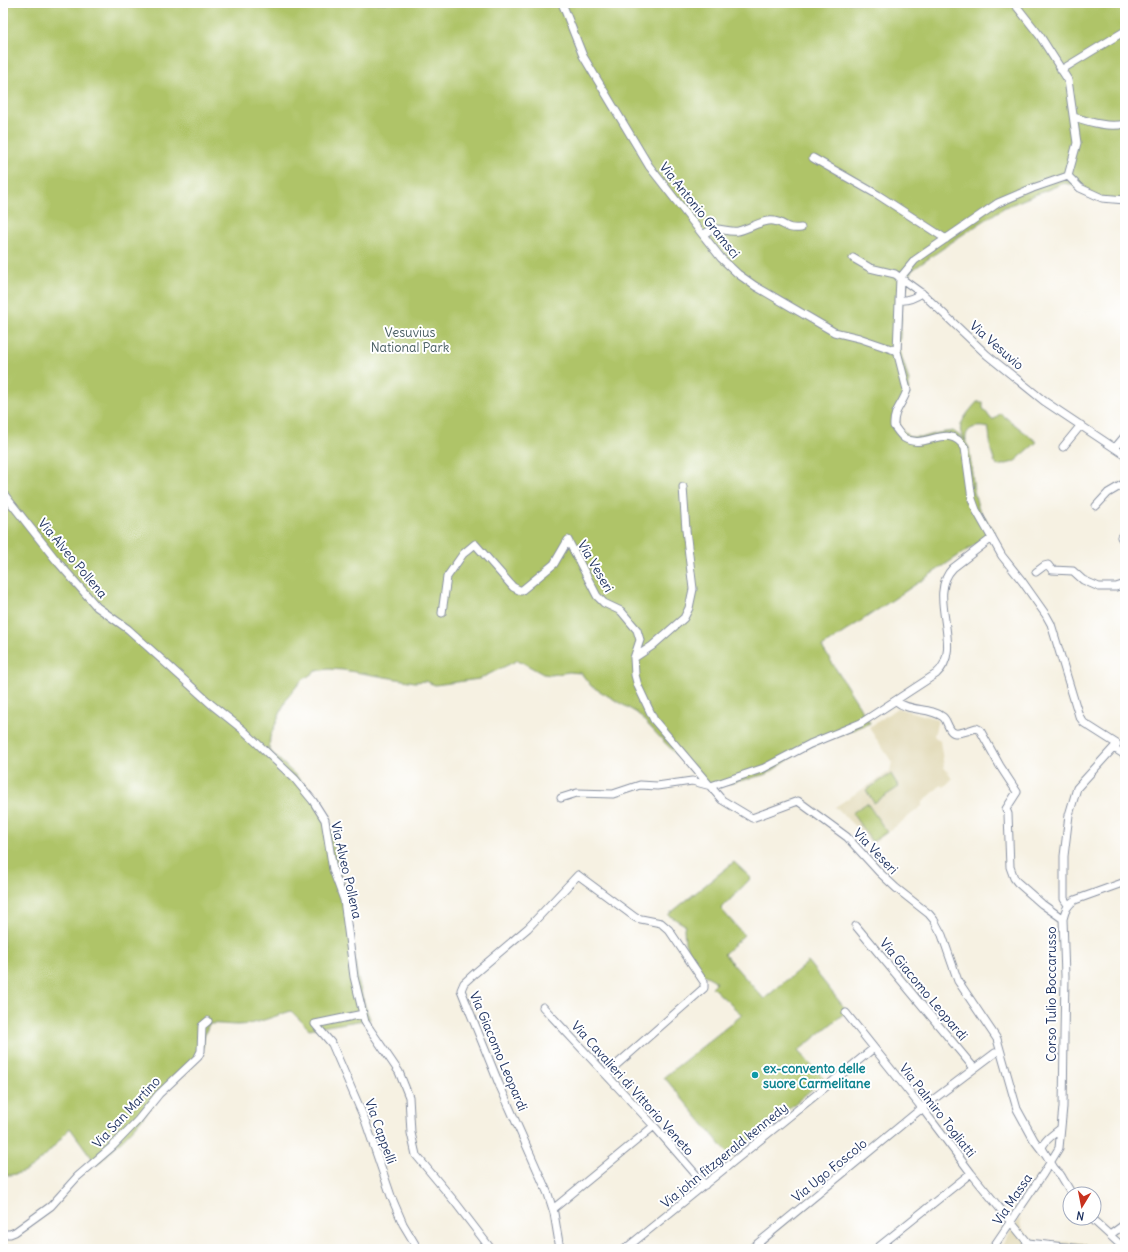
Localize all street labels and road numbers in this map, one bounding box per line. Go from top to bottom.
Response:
street label: Via Antonio Gramsci [656,159,744,262]
street label: Via Vesuvio [966,317,1027,374]
street label: Via Alveo Pollena [34,515,111,602]
street label: Via Veseri [574,537,617,595]
street label: Via Alveo Pollena [327,820,366,920]
street label: Via Veseri [850,825,902,878]
street label: Corso Tulio Boccarusso [1043,926,1060,1062]
street label: Via Giacomo Leopardi [876,935,971,1044]
street label: Via Giacomo Leopardi [466,989,531,1114]
street label: Via Cavalieri di Vittorio Veneto [568,1017,698,1159]
street label: Via Palmiro Togliatti [896,1060,980,1161]
street label: Via San Martino [89,1073,164,1152]
street label: Via Cappelli [361,1096,400,1166]
street label: Via john fitzgerald kennedy [657,1099,791,1212]
street label: Via Ugo Foscolo [788,1135,870,1206]
street label: Via Massa [989,1170,1036,1228]

